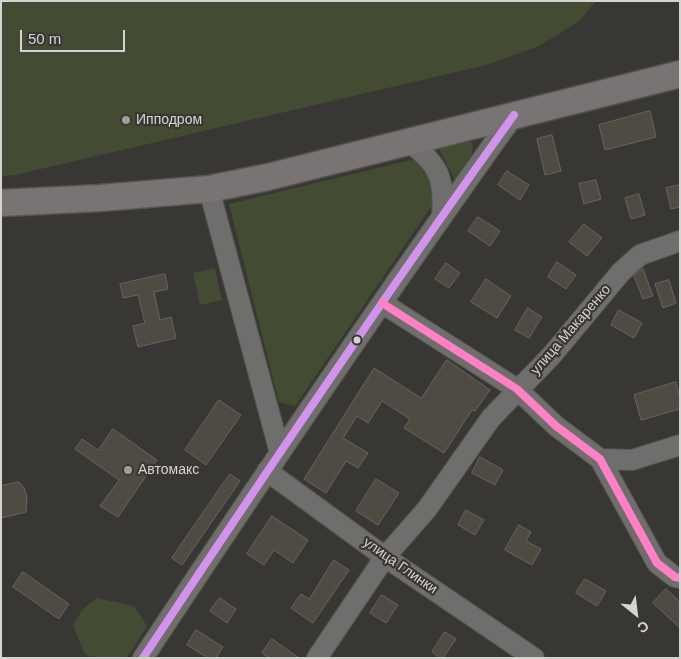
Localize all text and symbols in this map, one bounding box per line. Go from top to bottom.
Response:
scale bar [22,20,128,52]
text: 50 m [28,30,61,47]
place label: Ипподром [136,112,202,128]
marker: Ипподром [120,114,132,126]
street label: улица Макаренко [527,282,615,378]
unlabelled marker [352,335,362,345]
place label: Автомакс [138,462,199,478]
marker: Автомакс [122,464,134,476]
street label: улица Глинки [360,534,440,598]
north arrow [611,589,661,639]
text: С [635,618,652,637]

